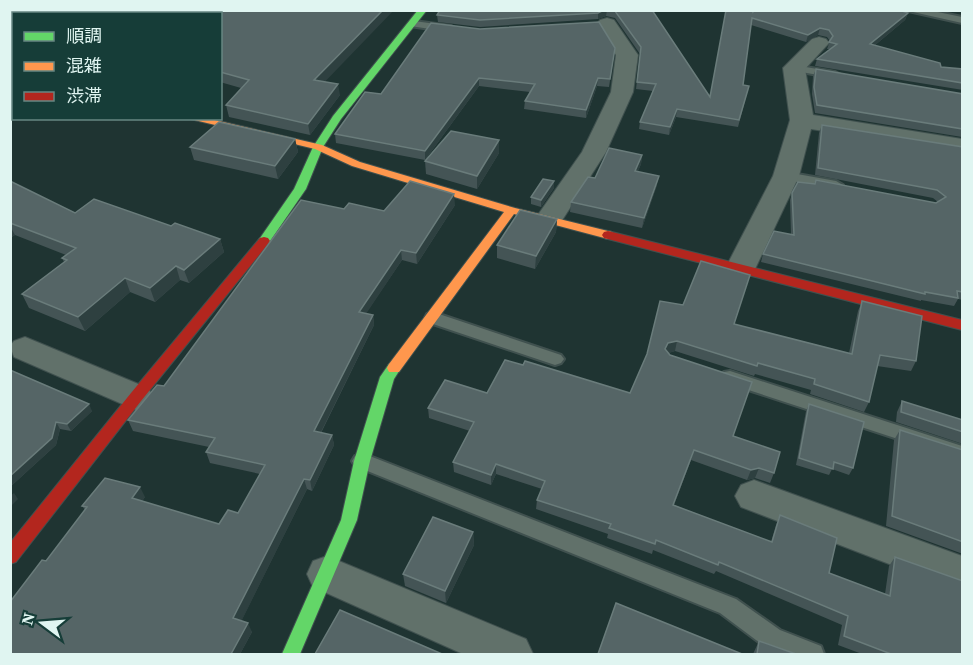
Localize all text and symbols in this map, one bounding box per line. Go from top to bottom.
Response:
legend [12,12,222,120]
text: 順調 [66,23,102,48]
text: 混雑 [66,53,102,78]
text: 渋滞 [66,83,102,108]
north arrow [12,593,72,653]
text: N [15,610,40,627]

